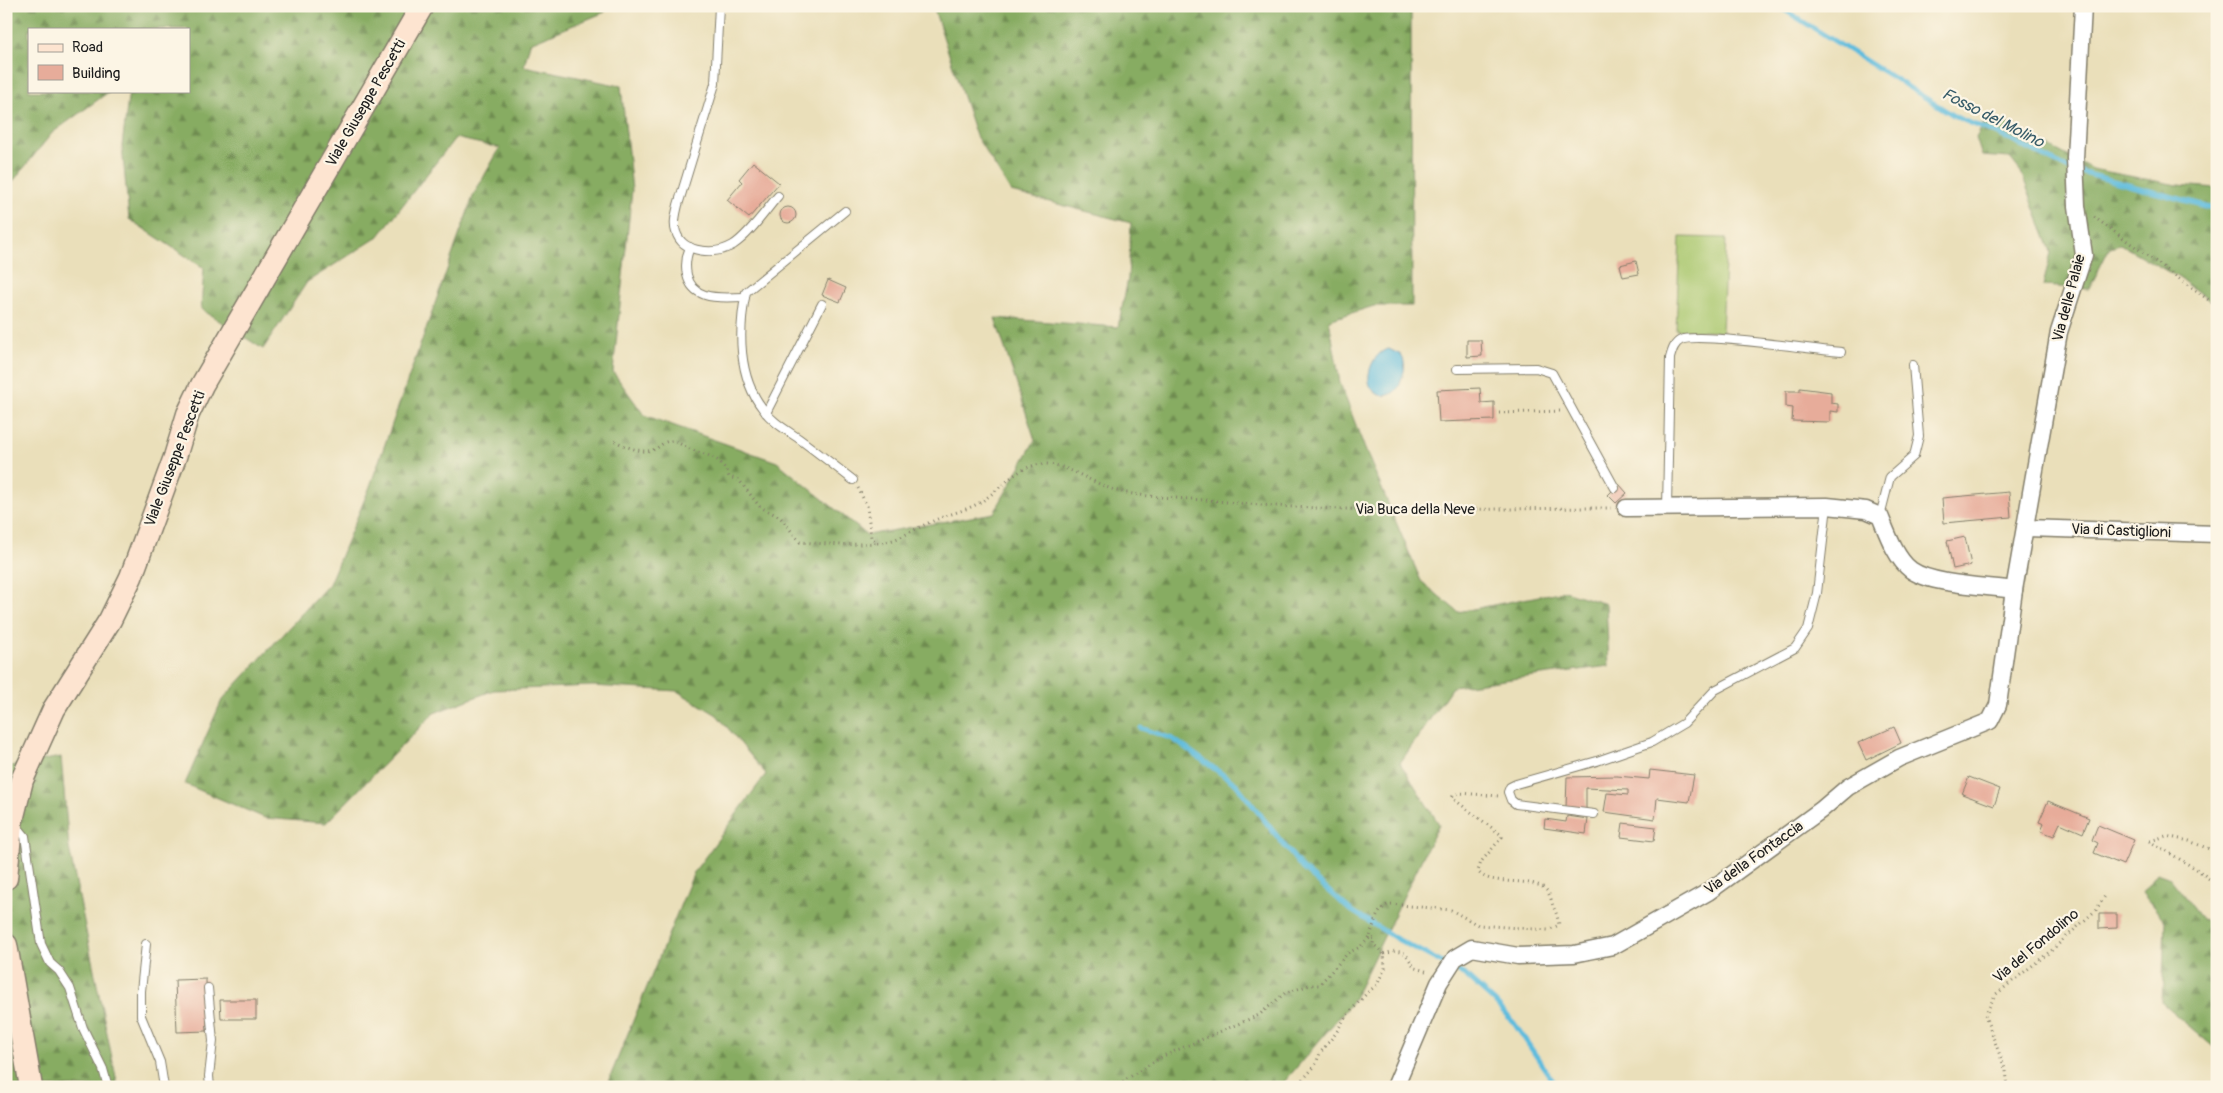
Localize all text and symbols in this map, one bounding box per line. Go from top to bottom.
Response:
legend [28,28,190,92]
street label: Viale Giuseppe Pescetti [322,36,410,170]
text: Road [72,38,103,57]
text: Building [72,64,120,83]
water label: Fosso del Molino [1939,84,2048,153]
street label: Via delle Palaie [2048,252,2090,344]
street label: Viale Giuseppe Pescetti [140,388,210,530]
street label: Via Buca della Neve [1355,500,1475,519]
street label: Via di Castiglioni [2071,520,2171,542]
street label: Via della Fontaccia [1701,817,1807,899]
street label: Via del Fondolino [1989,905,2083,987]

